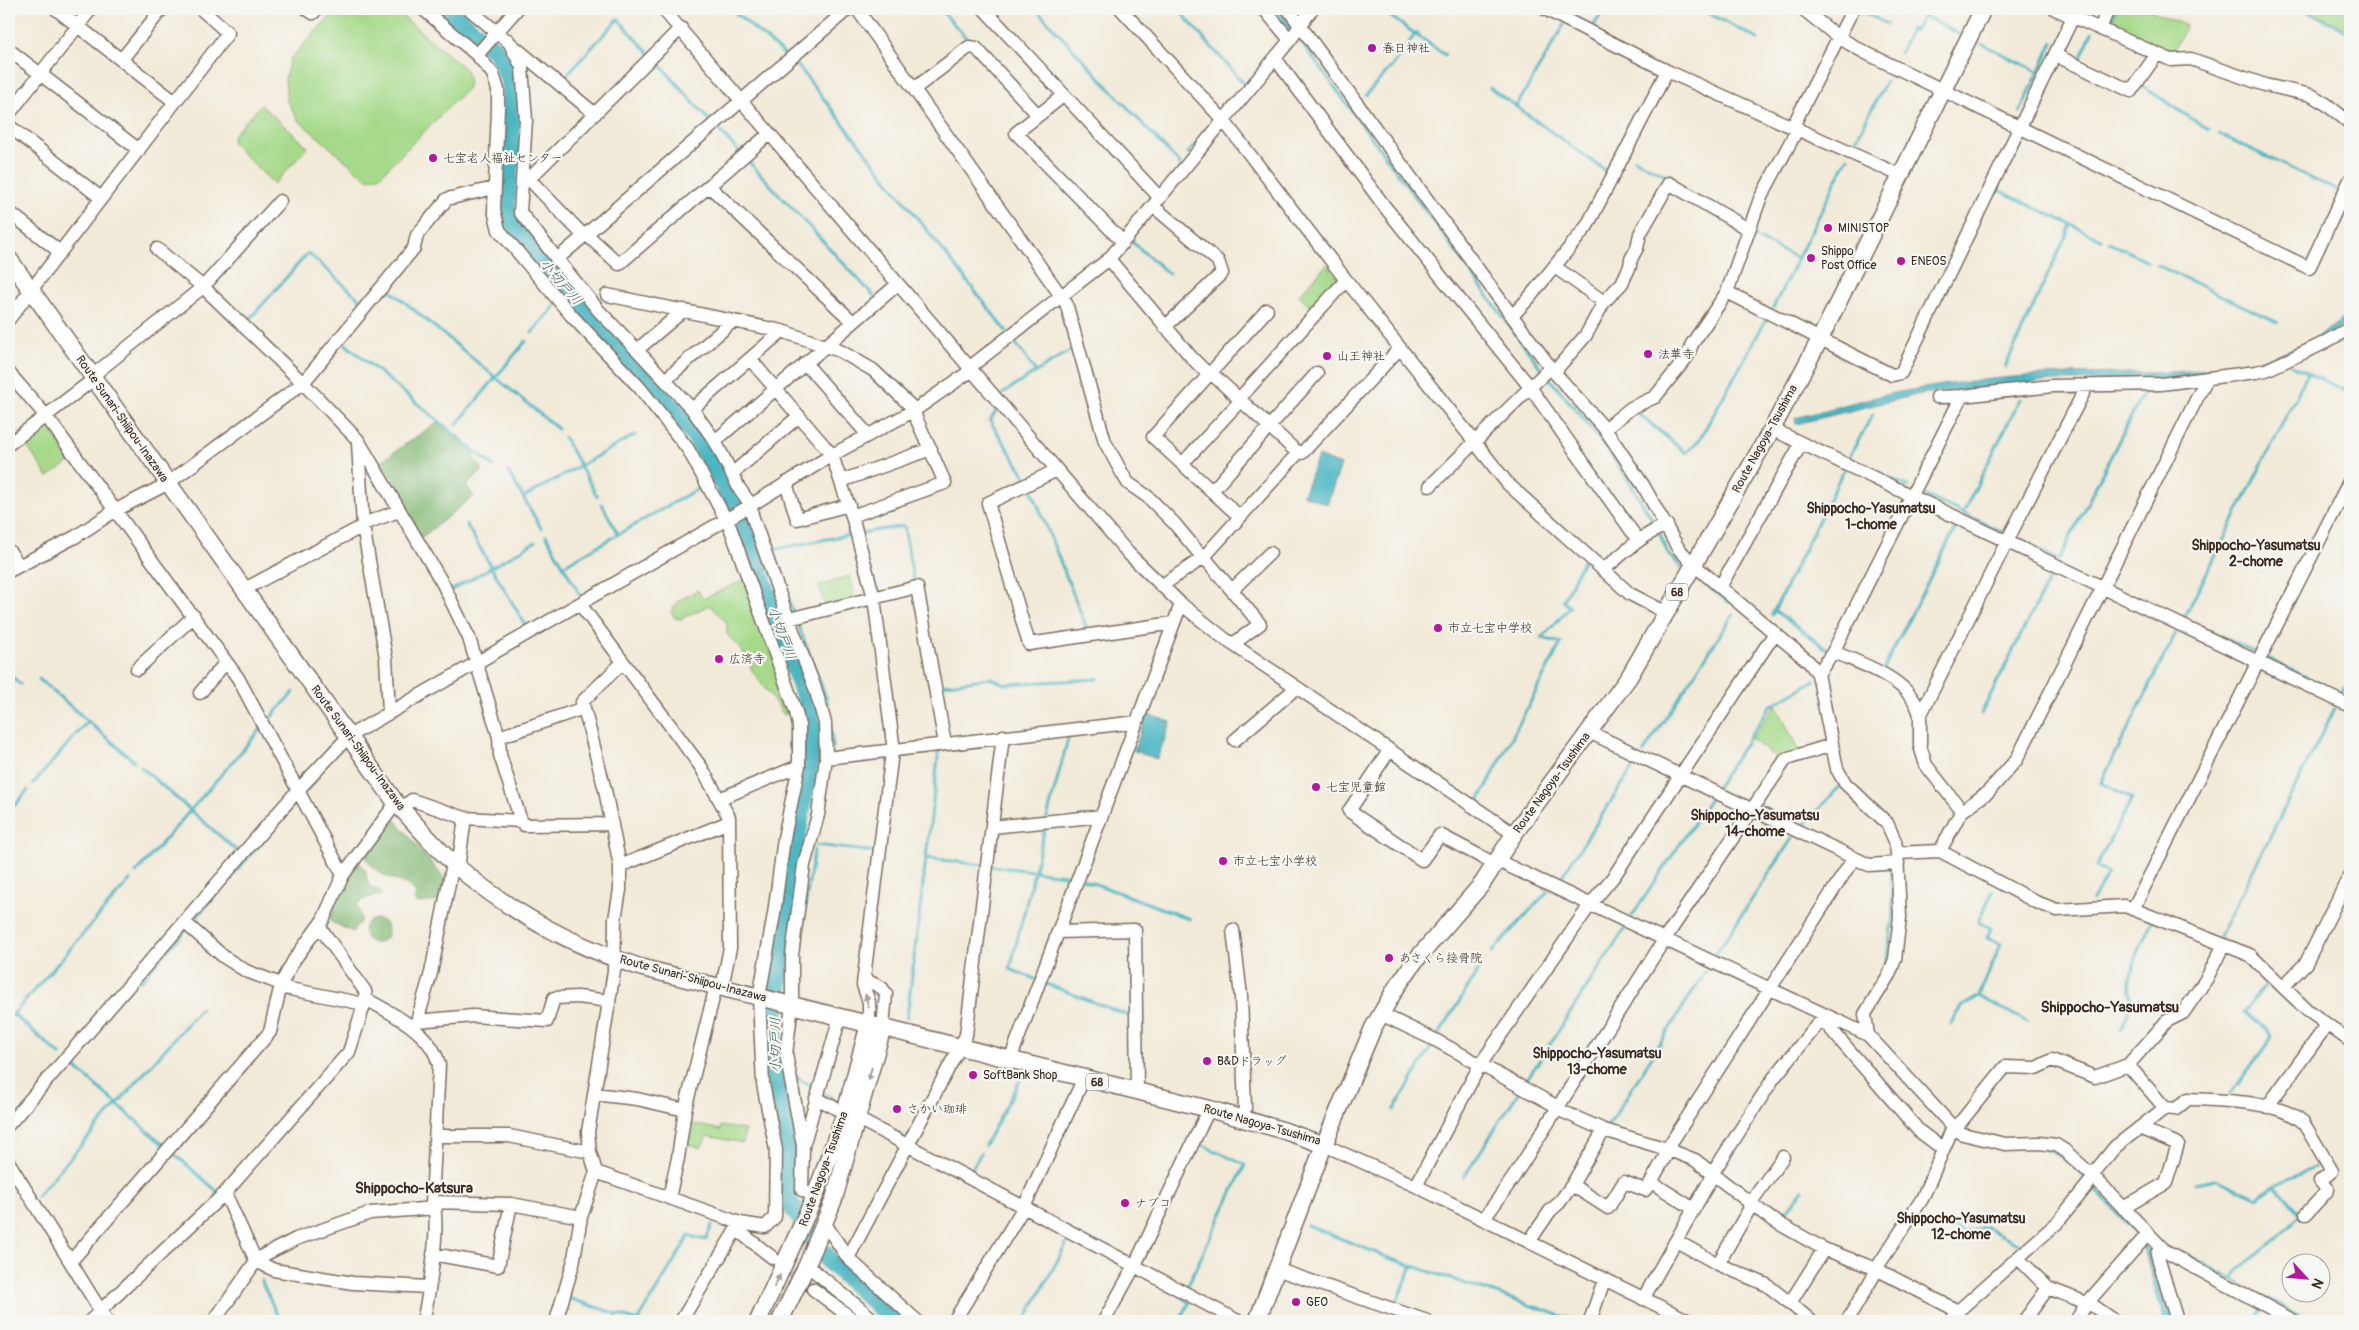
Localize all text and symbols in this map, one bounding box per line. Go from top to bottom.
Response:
place label: 春日神社 [1382,41,1430,56]
marker: 春日神社 [1366,42,1378,54]
place label: 七宝老人福祉センター [443,151,563,166]
marker: 七宝老人福祉センター [427,152,439,164]
place label: MINISTOP [1838,221,1890,236]
marker: MINISTOP [1822,222,1834,234]
place label: Shippo Post Office [1821,244,1877,273]
marker: Shippo Post Office [1805,252,1817,264]
place label: ENEOS [1911,254,1946,269]
water label: 小切戸川 [536,255,586,309]
marker: ENEOS [1895,255,1907,267]
place label: 法華寺 [1658,347,1694,362]
marker: 法華寺 [1642,348,1654,360]
place label: 山王神社 [1337,349,1385,364]
marker: 山王神社 [1321,350,1333,362]
street label: Route Sunari-Shiipou-Inazawa [72,353,172,486]
street label: Route Nagoya-Tsushima [1729,382,1801,496]
district label: Shippocho-Yasumatsu 1-chome [1806,500,1936,533]
district label: Shippocho-Yasumatsu 2-chome [2191,537,2321,570]
road number: 68 [1666,584,1688,600]
water label: 小切戸川 [764,604,800,662]
place label: 市立七宝中学校 [1448,621,1532,636]
marker: 市立七宝中学校 [1432,622,1444,634]
place label: 広済寺 [729,652,765,667]
marker: 広済寺 [713,653,725,665]
street label: Route Sunari-Shiipou-Inazawa [307,682,409,814]
street label: Route Nagoya-Tsushima [1510,729,1594,836]
place label: 七宝児童館 [1326,780,1386,795]
marker: 七宝児童館 [1310,781,1322,793]
district label: Shippocho-Yasumatsu 14-chome [1690,807,1820,840]
place label: 市立七宝小学校 [1233,854,1317,869]
marker: 市立七宝小学校 [1217,855,1229,867]
place label: あさくら接骨院 [1399,951,1482,966]
street label: Route Sunari-Shiipou-Inazawa [618,952,768,1006]
marker: あさくら接骨院 [1383,952,1395,964]
one-way arrow [863,994,871,1009]
district label: Shippocho-Yasumatsu [2041,998,2180,1017]
water label: 小切戸川 [767,1017,784,1073]
district label: Shippocho-Yasumatsu 13-chome [1532,1045,1662,1078]
place label: B&Dドラッグ [1217,1054,1287,1069]
marker: B&Dドラッグ [1201,1055,1213,1067]
one-way arrow [866,1067,874,1082]
place label: SoftBank Shop [983,1068,1058,1083]
marker: SoftBank Shop [967,1069,979,1081]
road number: 68 [1086,1074,1108,1090]
street label: Route Nagoya-Tsushima [1202,1101,1323,1149]
place label: さかい珈琲 [907,1102,967,1117]
marker: さかい珈琲 [891,1103,903,1115]
street label: Route Nagoya-Tsushima [796,1109,852,1229]
district label: Shippocho-Katsura [355,1179,473,1198]
place label: ナブコ [1135,1196,1171,1211]
marker: ナブコ [1119,1197,1131,1209]
district label: Shippocho-Yasumatsu 12-chome [1896,1210,2026,1243]
north arrow [2282,1252,2332,1302]
one-way arrow [773,1273,781,1288]
text: N [2308,1275,2327,1291]
place label: GEO [1306,1295,1328,1310]
marker: GEO [1290,1296,1302,1308]

